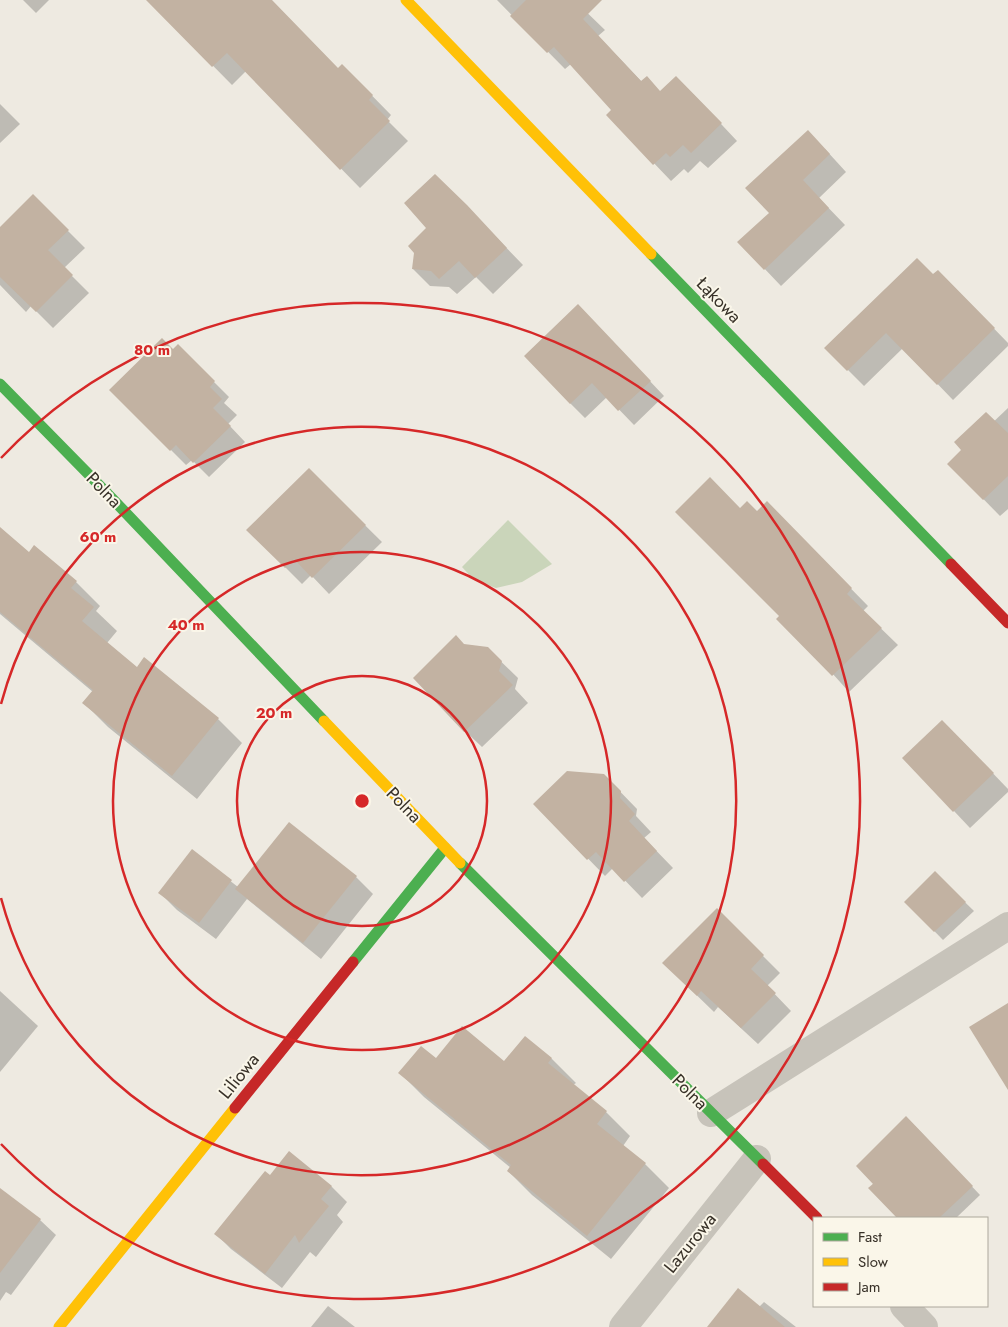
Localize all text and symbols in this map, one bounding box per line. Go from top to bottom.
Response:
street label: Łąkowa [690,270,747,329]
text: 80 m [134,339,170,361]
street label: Polna [80,466,128,514]
text: 60 m [80,526,116,548]
text: 40 m [167,614,205,636]
text: 20 m [256,702,292,724]
street label: Polna [380,781,428,829]
centre of rings [353,792,371,810]
street label: Liliowa [213,1048,265,1104]
street label: Polna [666,1068,714,1116]
street label: Lazurowa [658,1207,722,1279]
legend [813,1217,988,1307]
text: Fast [858,1226,882,1248]
text: Slow [858,1251,889,1273]
text: Jam [856,1276,881,1298]

